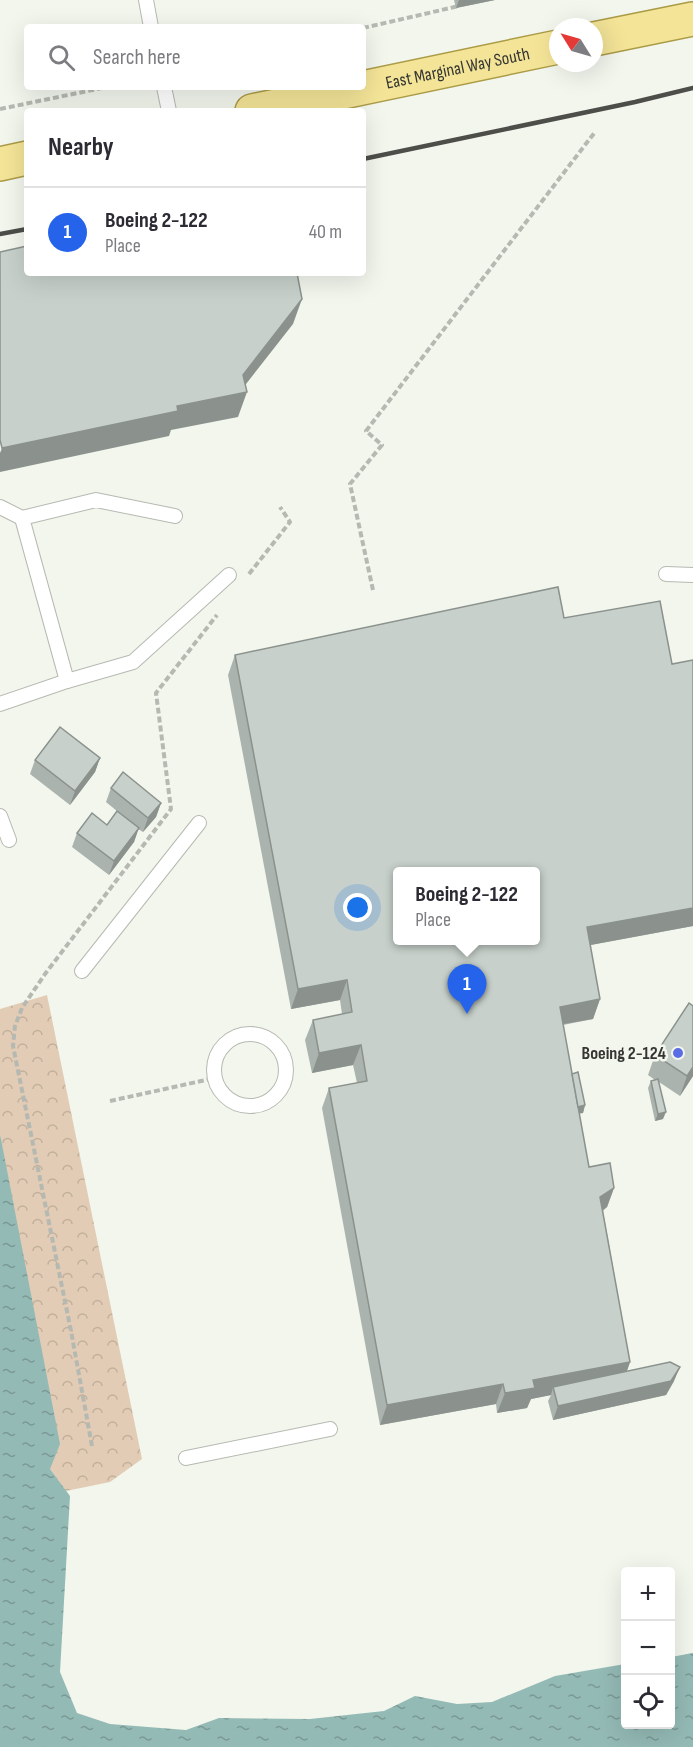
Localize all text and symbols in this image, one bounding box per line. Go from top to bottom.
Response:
north arrow [549,18,603,72]
search box [24,24,366,90]
icon: search [45,41,78,74]
street label: East Marginal Way South [384,43,531,93]
text: Search here [93,44,180,71]
text: Nearby [48,132,114,163]
text: Boeing 2-122 [105,207,208,234]
text: 1 [64,220,71,244]
text: 40 m [309,220,342,244]
text: Place [105,234,141,258]
popup [393,867,540,945]
text: Boeing 2-122 [415,881,518,908]
your location [343,893,372,922]
text: Place [415,908,451,932]
pin: 1 [448,964,486,1014]
place label: Boeing 2-124 [582,1043,667,1064]
marker: Boeing 2-124 [671,1046,685,1060]
map controls [621,1567,675,1729]
button: + [621,1567,675,1621]
button: − [621,1621,675,1675]
button: locate [621,1675,675,1729]

